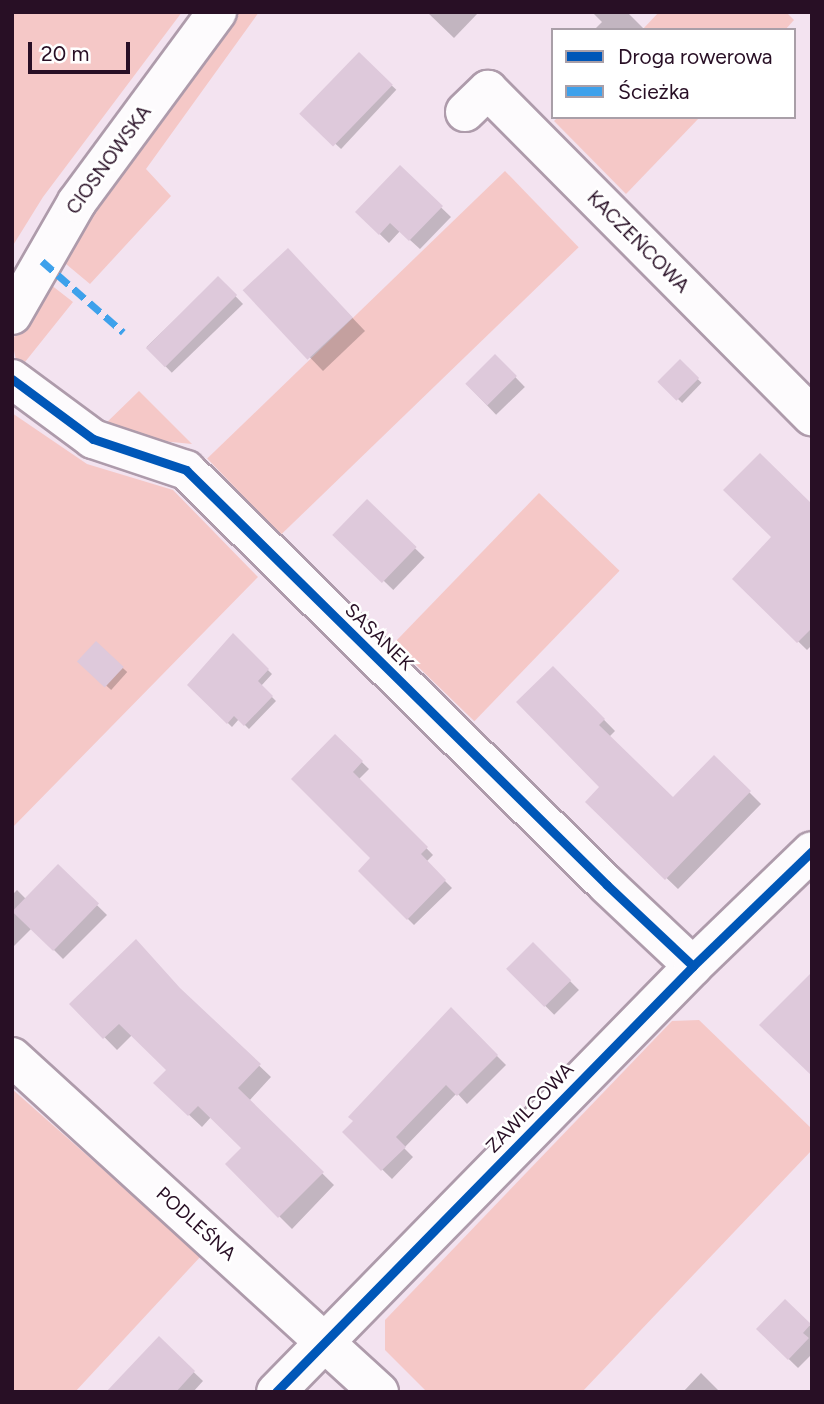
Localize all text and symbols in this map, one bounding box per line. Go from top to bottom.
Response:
scale bar [32,28,133,72]
legend [551,28,796,119]
text: 20 m [41,41,89,66]
text: Droga rowerowa [618,44,773,69]
text: Ścieżka [618,79,690,104]
street label: CIOSNOWSKA [62,101,156,219]
street label: KACZEŃCOWA [582,186,694,298]
street label: SASANEK [340,599,418,675]
street label: ZAWILCOWA [481,1058,579,1158]
street label: PODLEŚNA [152,1182,240,1266]

